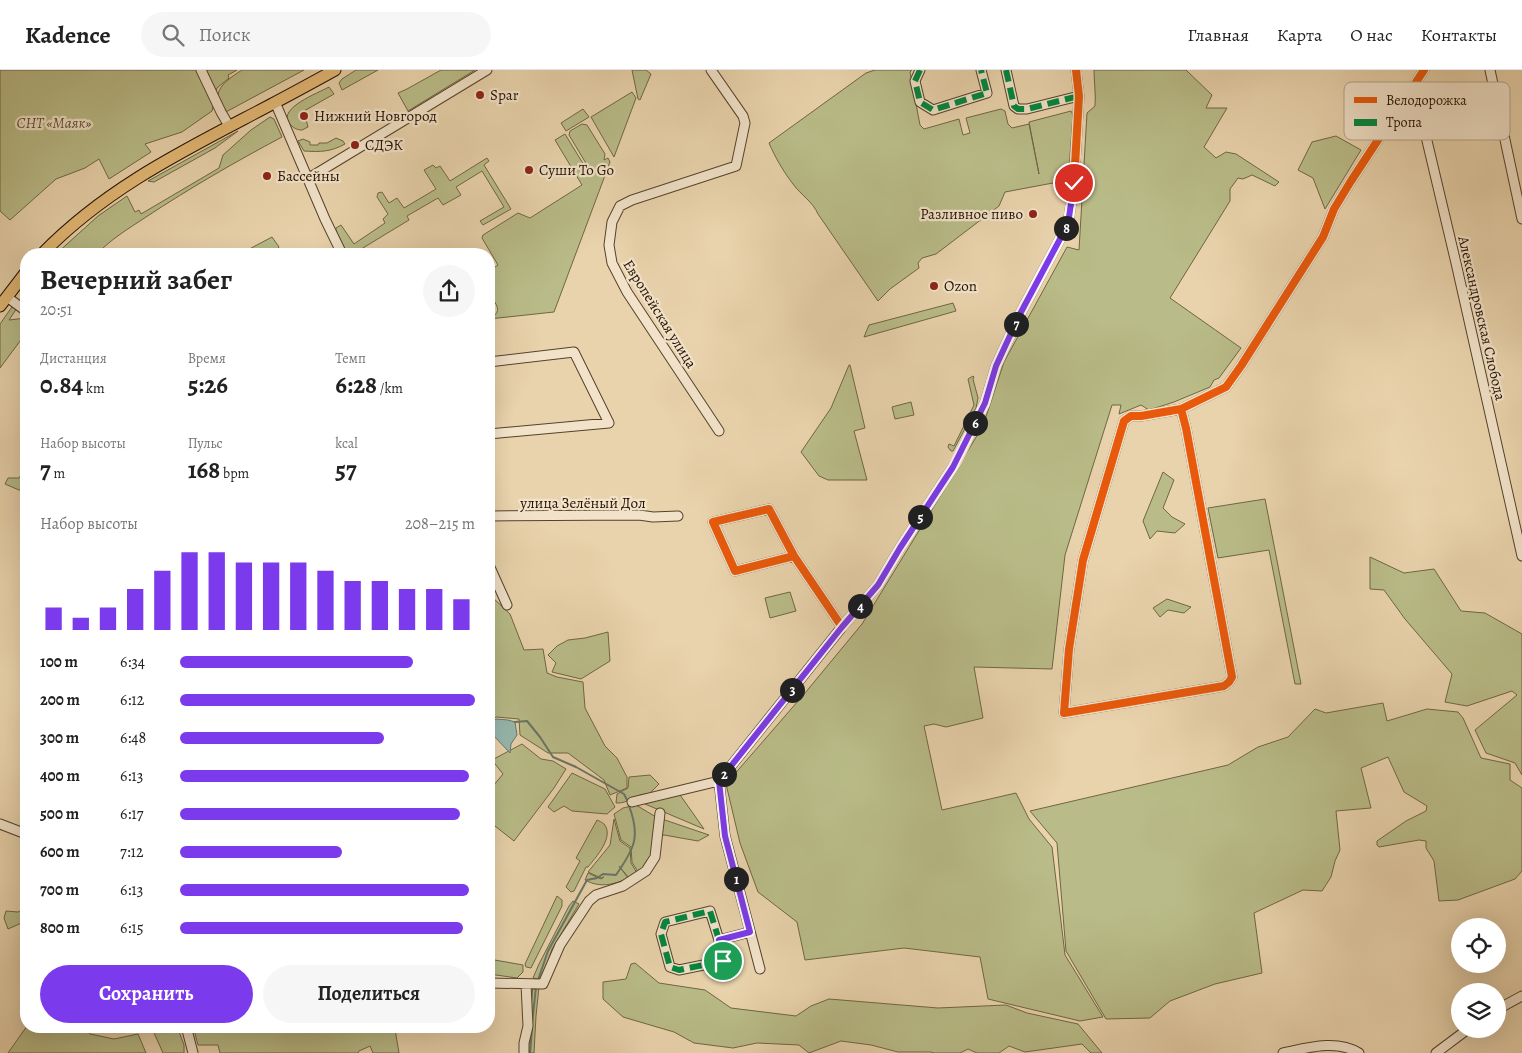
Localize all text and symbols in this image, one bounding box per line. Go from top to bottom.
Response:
search box [141,12,491,57]
text: Kadence [25,19,111,51]
icon: search [159,21,187,49]
text: Поиск [199,22,251,48]
text: Главная [1188,23,1249,47]
text: Карта [1277,23,1322,47]
text: О нас [1350,23,1393,47]
text: Контакты [1421,23,1497,47]
legend [1344,82,1510,140]
place label: Spar [490,85,519,105]
marker: Spar [474,89,486,101]
text: Велодорожка [1386,91,1467,110]
place label: Нижний Новгород [314,106,437,126]
marker: Нижний Новгород [298,110,310,122]
park label: СНТ «Маяк» [17,113,92,133]
text: Тропа [1386,113,1423,132]
place label: СДЭК [365,135,403,155]
marker: СДЭК [349,139,361,151]
place label: Суши To Go [539,160,614,180]
pin [1053,162,1095,204]
marker: Суши To Go [523,164,535,176]
place label: Бассейны [277,166,340,186]
icon: check [1060,169,1088,197]
marker: Бассейны [261,170,273,182]
place label: Разливное пиво [920,204,1023,224]
marker: Разливное пиво [1027,208,1039,220]
pin: 8 [1054,216,1078,240]
text: 8 [1063,219,1070,238]
street label: Александровская Слобода [1453,233,1511,402]
street label: Европейская улица [619,256,702,372]
text: Вечерний забег [40,261,232,299]
button: share [423,265,475,317]
place label: Ozon [944,276,977,296]
marker: Ozon [928,280,940,292]
text: 20:51 [40,299,72,321]
pin: 7 [1004,312,1028,336]
text: 7 [1014,315,1019,334]
text: Дистанция [40,349,107,368]
text: Время [188,349,226,368]
text: Темп [335,349,366,368]
text: 0.84 [40,368,83,402]
text: 5:26 [188,368,228,402]
text: 6:28 [335,368,377,402]
text: km [83,379,105,398]
text: /km [377,379,403,398]
pin: 6 [962,410,988,436]
text: 6 [972,414,979,433]
text: Набор высоты [40,434,126,453]
text: Пульс [188,434,223,453]
text: kcal [335,434,358,453]
text: 7 [40,453,51,487]
text: 168 [188,453,220,487]
text: 57 [335,453,357,487]
text: m [51,464,65,483]
text: bpm [220,464,249,483]
street label: улица Зелёный Дол [519,493,646,513]
pin: 5 [908,504,932,530]
text: 5 [918,508,923,527]
text: Набор высоты [40,513,138,535]
text: 208–215 m [405,513,475,535]
pin: 4 [848,594,872,618]
text: 4 [857,597,864,616]
text: 100 m [40,651,78,673]
text: 6:34 [120,651,145,673]
pin: 3 [780,678,804,702]
text: 3 [789,681,796,700]
text: 200 m [40,689,80,711]
text: 6:12 [120,689,144,711]
text: 300 m [40,727,79,749]
text: 6:48 [120,727,146,749]
pin: 2 [712,762,736,786]
text: 400 m [40,765,80,787]
text: 6:13 [120,765,143,787]
text: 2 [721,765,728,784]
text: 500 m [40,803,79,825]
text: 6:17 [120,803,143,825]
text: 600 m [40,841,80,863]
text: 7:12 [120,841,144,863]
pin: 1 [724,866,748,892]
text: 1 [734,870,739,889]
text: 700 m [40,879,79,901]
text: 6:13 [120,879,143,901]
text: 800 m [40,917,80,939]
text: 6:15 [120,917,144,939]
map controls [1451,918,1506,1038]
button: locate [1451,918,1506,973]
pin [702,940,744,982]
icon: arrive [709,947,737,975]
button: Сохранить [40,965,253,1023]
button: Поделиться [263,965,475,1023]
button: layers [1451,983,1506,1038]

